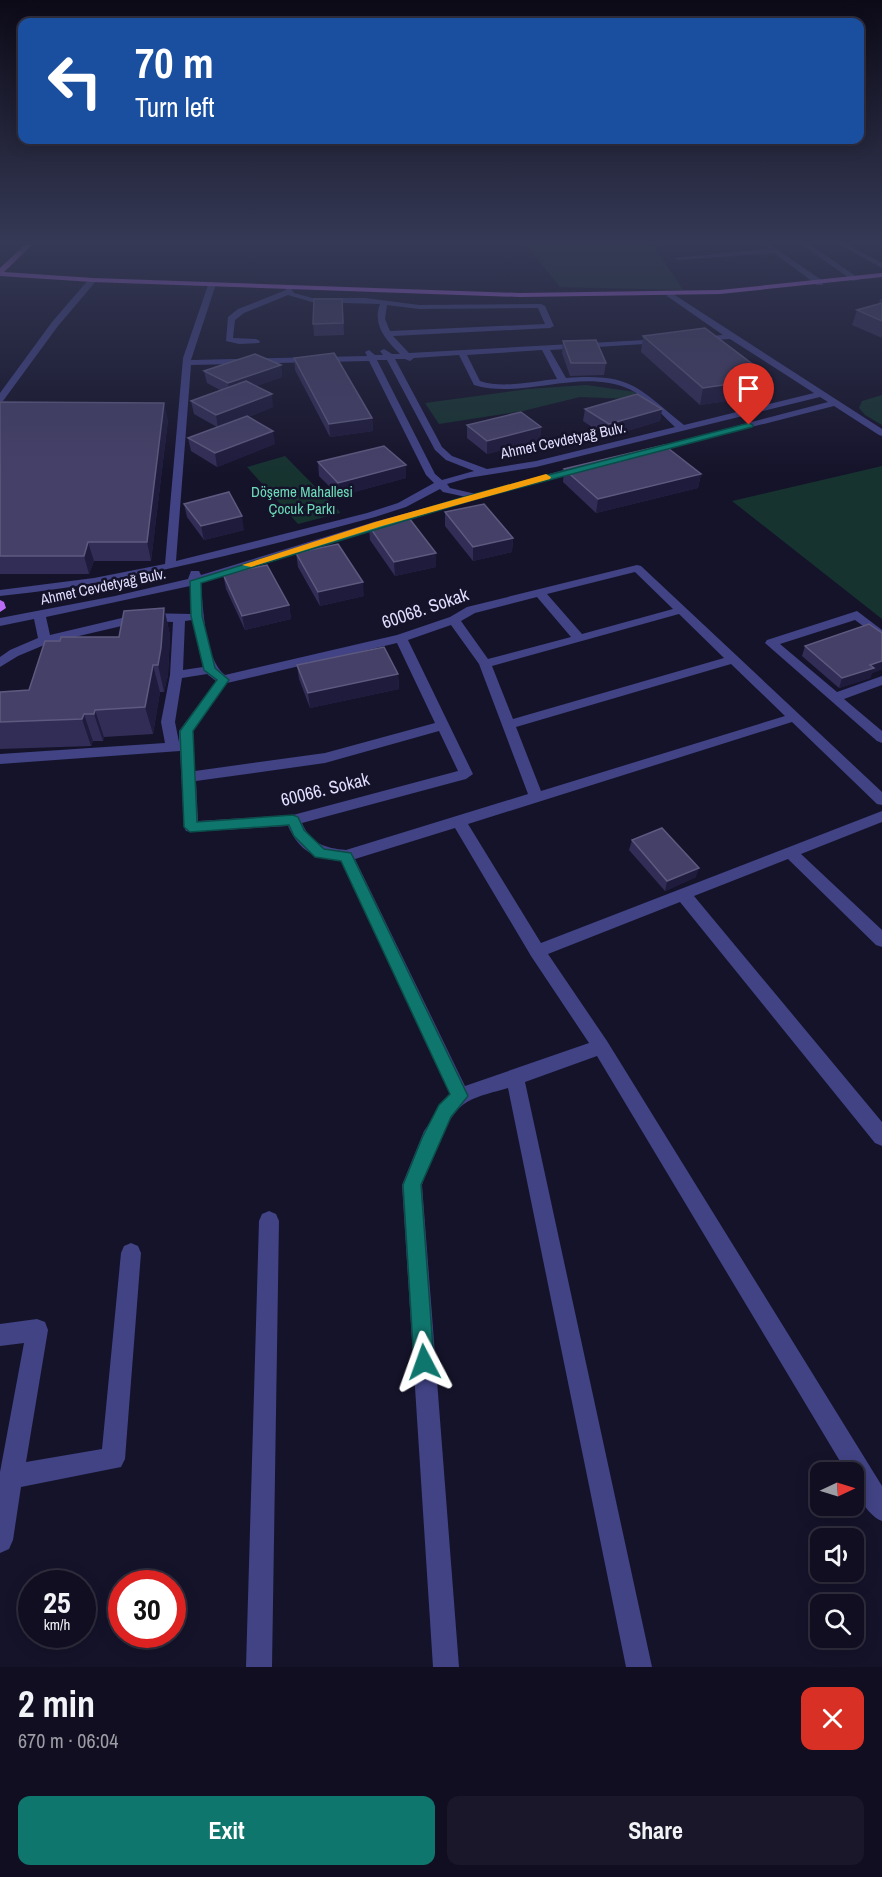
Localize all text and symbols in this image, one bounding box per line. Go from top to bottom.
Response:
text: 70 m [135,35,214,91]
icon: left [36,42,114,120]
text: Turn left [135,89,214,125]
pin [723,363,774,425]
icon: arrive [732,372,765,405]
street label: Ahmet Cevdetyağ Bulv. [497,416,628,464]
park label: Döşeme Mahallesi Çocuk Parkı [251,481,353,519]
street label: Ahmet Cevdetyağ Bulv. [37,562,168,610]
street label: 60068. Sokak [378,581,472,635]
street label: 60066. Sokak [278,766,372,812]
position arrow [392,1330,456,1394]
north arrow [810,1462,864,1516]
map controls [810,1462,864,1648]
button: sound [810,1528,864,1582]
speed limit sign: 30 [108,1570,186,1648]
text: 25 [43,1582,71,1622]
button: search [810,1594,864,1648]
text: km/h [44,1614,70,1635]
text: 2 min [18,1680,95,1728]
button: close [801,1687,864,1750]
text: 670 m · 06:04 [18,1727,118,1754]
button: Exit [18,1796,435,1865]
button: Share [447,1796,864,1865]

